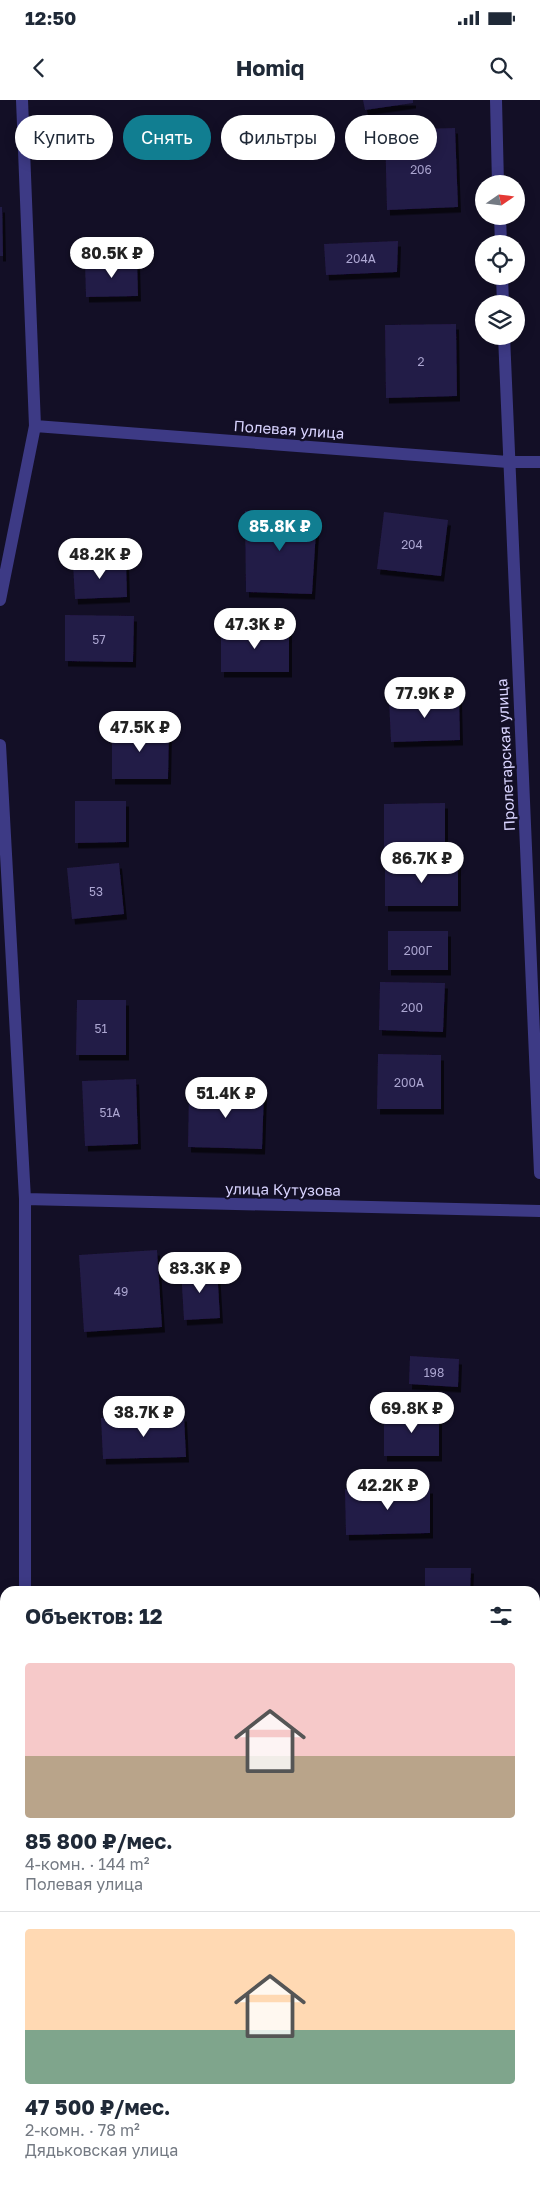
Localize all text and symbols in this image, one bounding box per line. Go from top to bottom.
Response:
text: 12:50 [25,6,76,29]
icon: back [25,54,53,82]
text: Homiq [236,54,304,81]
icon: search [487,54,515,82]
chip: Купить [15,115,113,160]
chip: Снять [123,115,211,160]
chip: Фильтры [221,115,335,160]
chip: Новое [345,115,437,160]
house number: 206 [410,162,432,177]
north arrow [475,175,525,225]
map controls [475,175,525,345]
button: locate [475,235,525,285]
pin: 80.5K ₽ [66,236,158,279]
text: 80.5K ₽ [81,243,143,263]
house number: 204А [346,251,376,266]
button: layers [475,295,525,345]
house number: 2 [418,354,425,369]
street label: Полевая улица [233,416,345,442]
pin: 85.8K ₽ [234,510,326,552]
text: 85.8K ₽ [249,516,311,536]
house number: 204 [401,537,423,552]
pin: 48.2K ₽ [54,538,146,580]
text: 48.2K ₽ [69,544,131,564]
pin: 47.3K ₽ [209,608,301,650]
text: 47.3K ₽ [225,614,285,634]
house number: 57 [92,632,106,647]
pin: 77.9K ₽ [379,676,471,719]
street label: Пролетарская улица [492,678,518,832]
text: 77.9K ₽ [395,683,455,703]
pin: 47.5K ₽ [94,710,186,753]
text: 47.5K ₽ [110,717,170,737]
pin: 86.7K ₽ [376,842,468,884]
text: 86.7K ₽ [392,848,452,868]
house number: 53 [89,884,103,899]
house number: 200Г [404,943,433,958]
house number: 200 [401,1000,423,1015]
house number: 51 [95,1021,108,1036]
house number: 200А [394,1075,424,1090]
pin: 51.4K ₽ [180,1076,272,1119]
text: 51.4K ₽ [196,1083,256,1103]
house number: 51А [100,1105,120,1120]
street label: улица Кутузова [225,1179,341,1199]
pin: 83.3K ₽ [154,1252,246,1294]
text: 83.3K ₽ [169,1258,231,1278]
house number: 49 [114,1284,128,1299]
house number: 198 [424,1365,444,1380]
pin: 69.8K ₽ [366,1392,458,1434]
pin: 38.7K ₽ [98,1396,190,1438]
text: 69.8K ₽ [381,1398,443,1418]
text: 38.7K ₽ [114,1402,174,1422]
pin: 42.2K ₽ [342,1468,434,1511]
text: 42.2K ₽ [357,1475,419,1495]
icon: filters [487,1602,515,1630]
text: Объектов: 12 [25,1603,163,1629]
icon: home [225,1696,315,1786]
text: 85 800 ₽/мес. [25,1828,173,1854]
text: 4-комн. · 144 m² [25,1854,149,1874]
text: Полевая улица [25,1874,143,1894]
icon: home [225,1961,315,2051]
text: 47 500 ₽/мес. [25,2094,170,2120]
text: 2-комн. · 78 m² [25,2120,140,2140]
text: Дядьковская улица [25,2140,178,2160]

